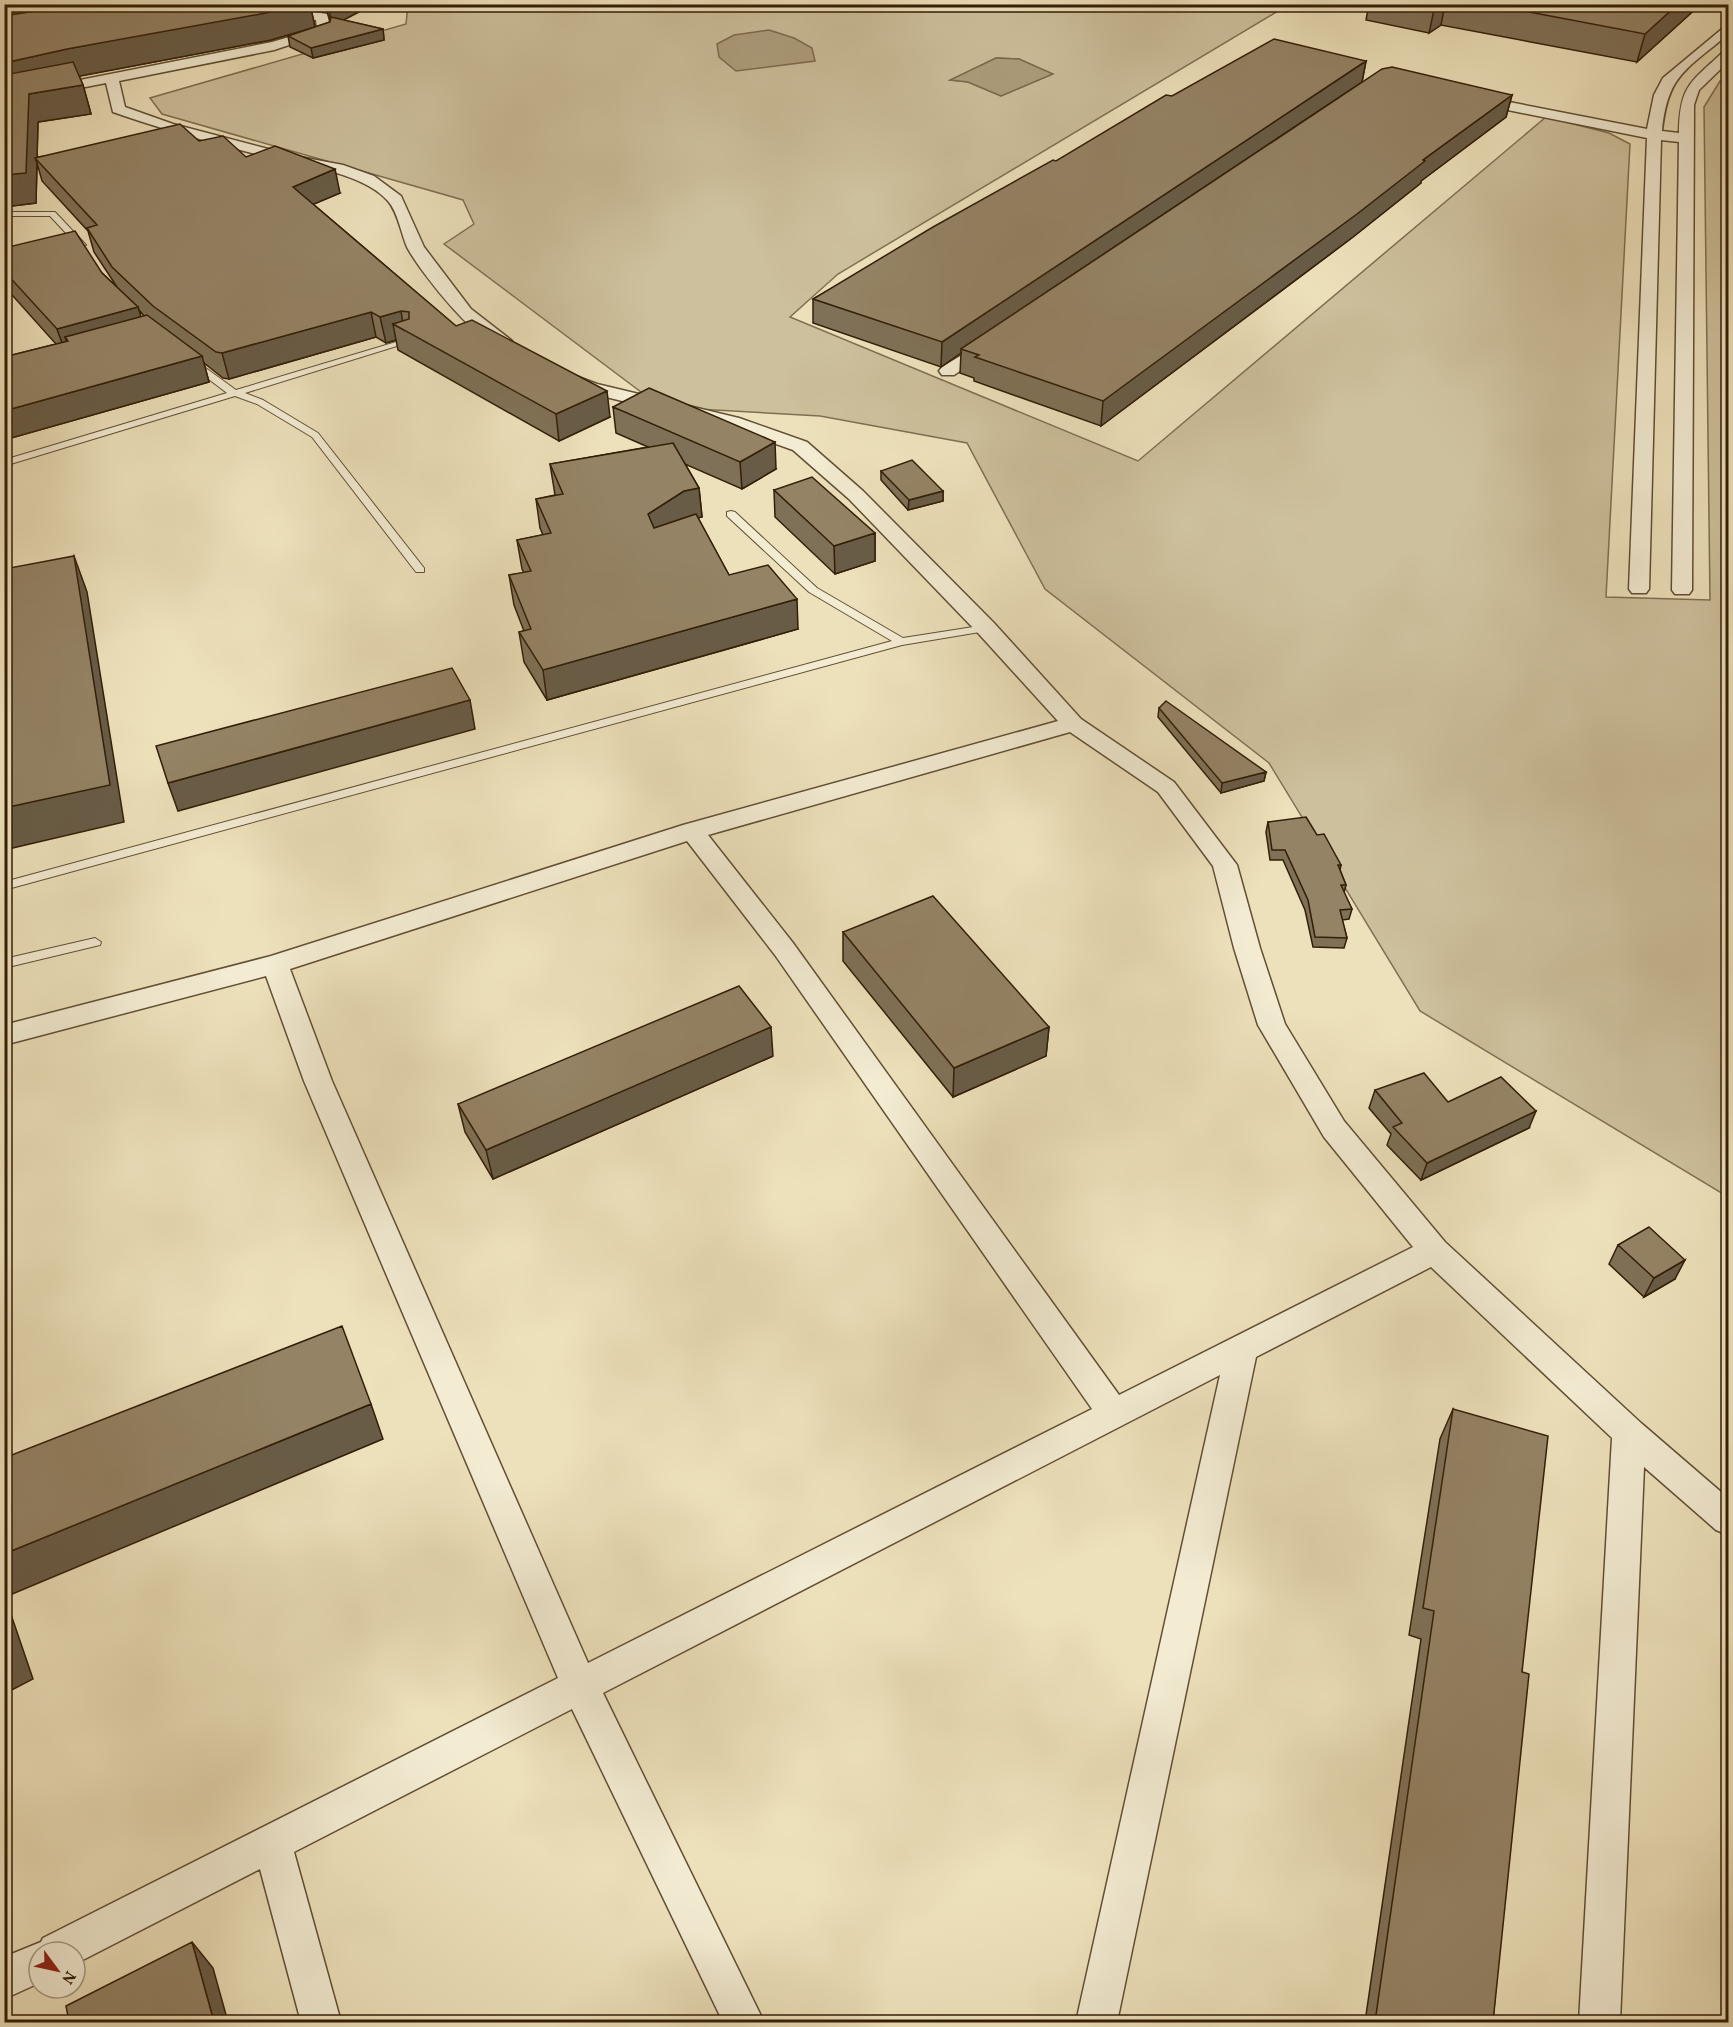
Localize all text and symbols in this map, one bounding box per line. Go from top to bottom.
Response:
north arrow [27,1940,87,2000]
text: N [55,1966,80,1988]

